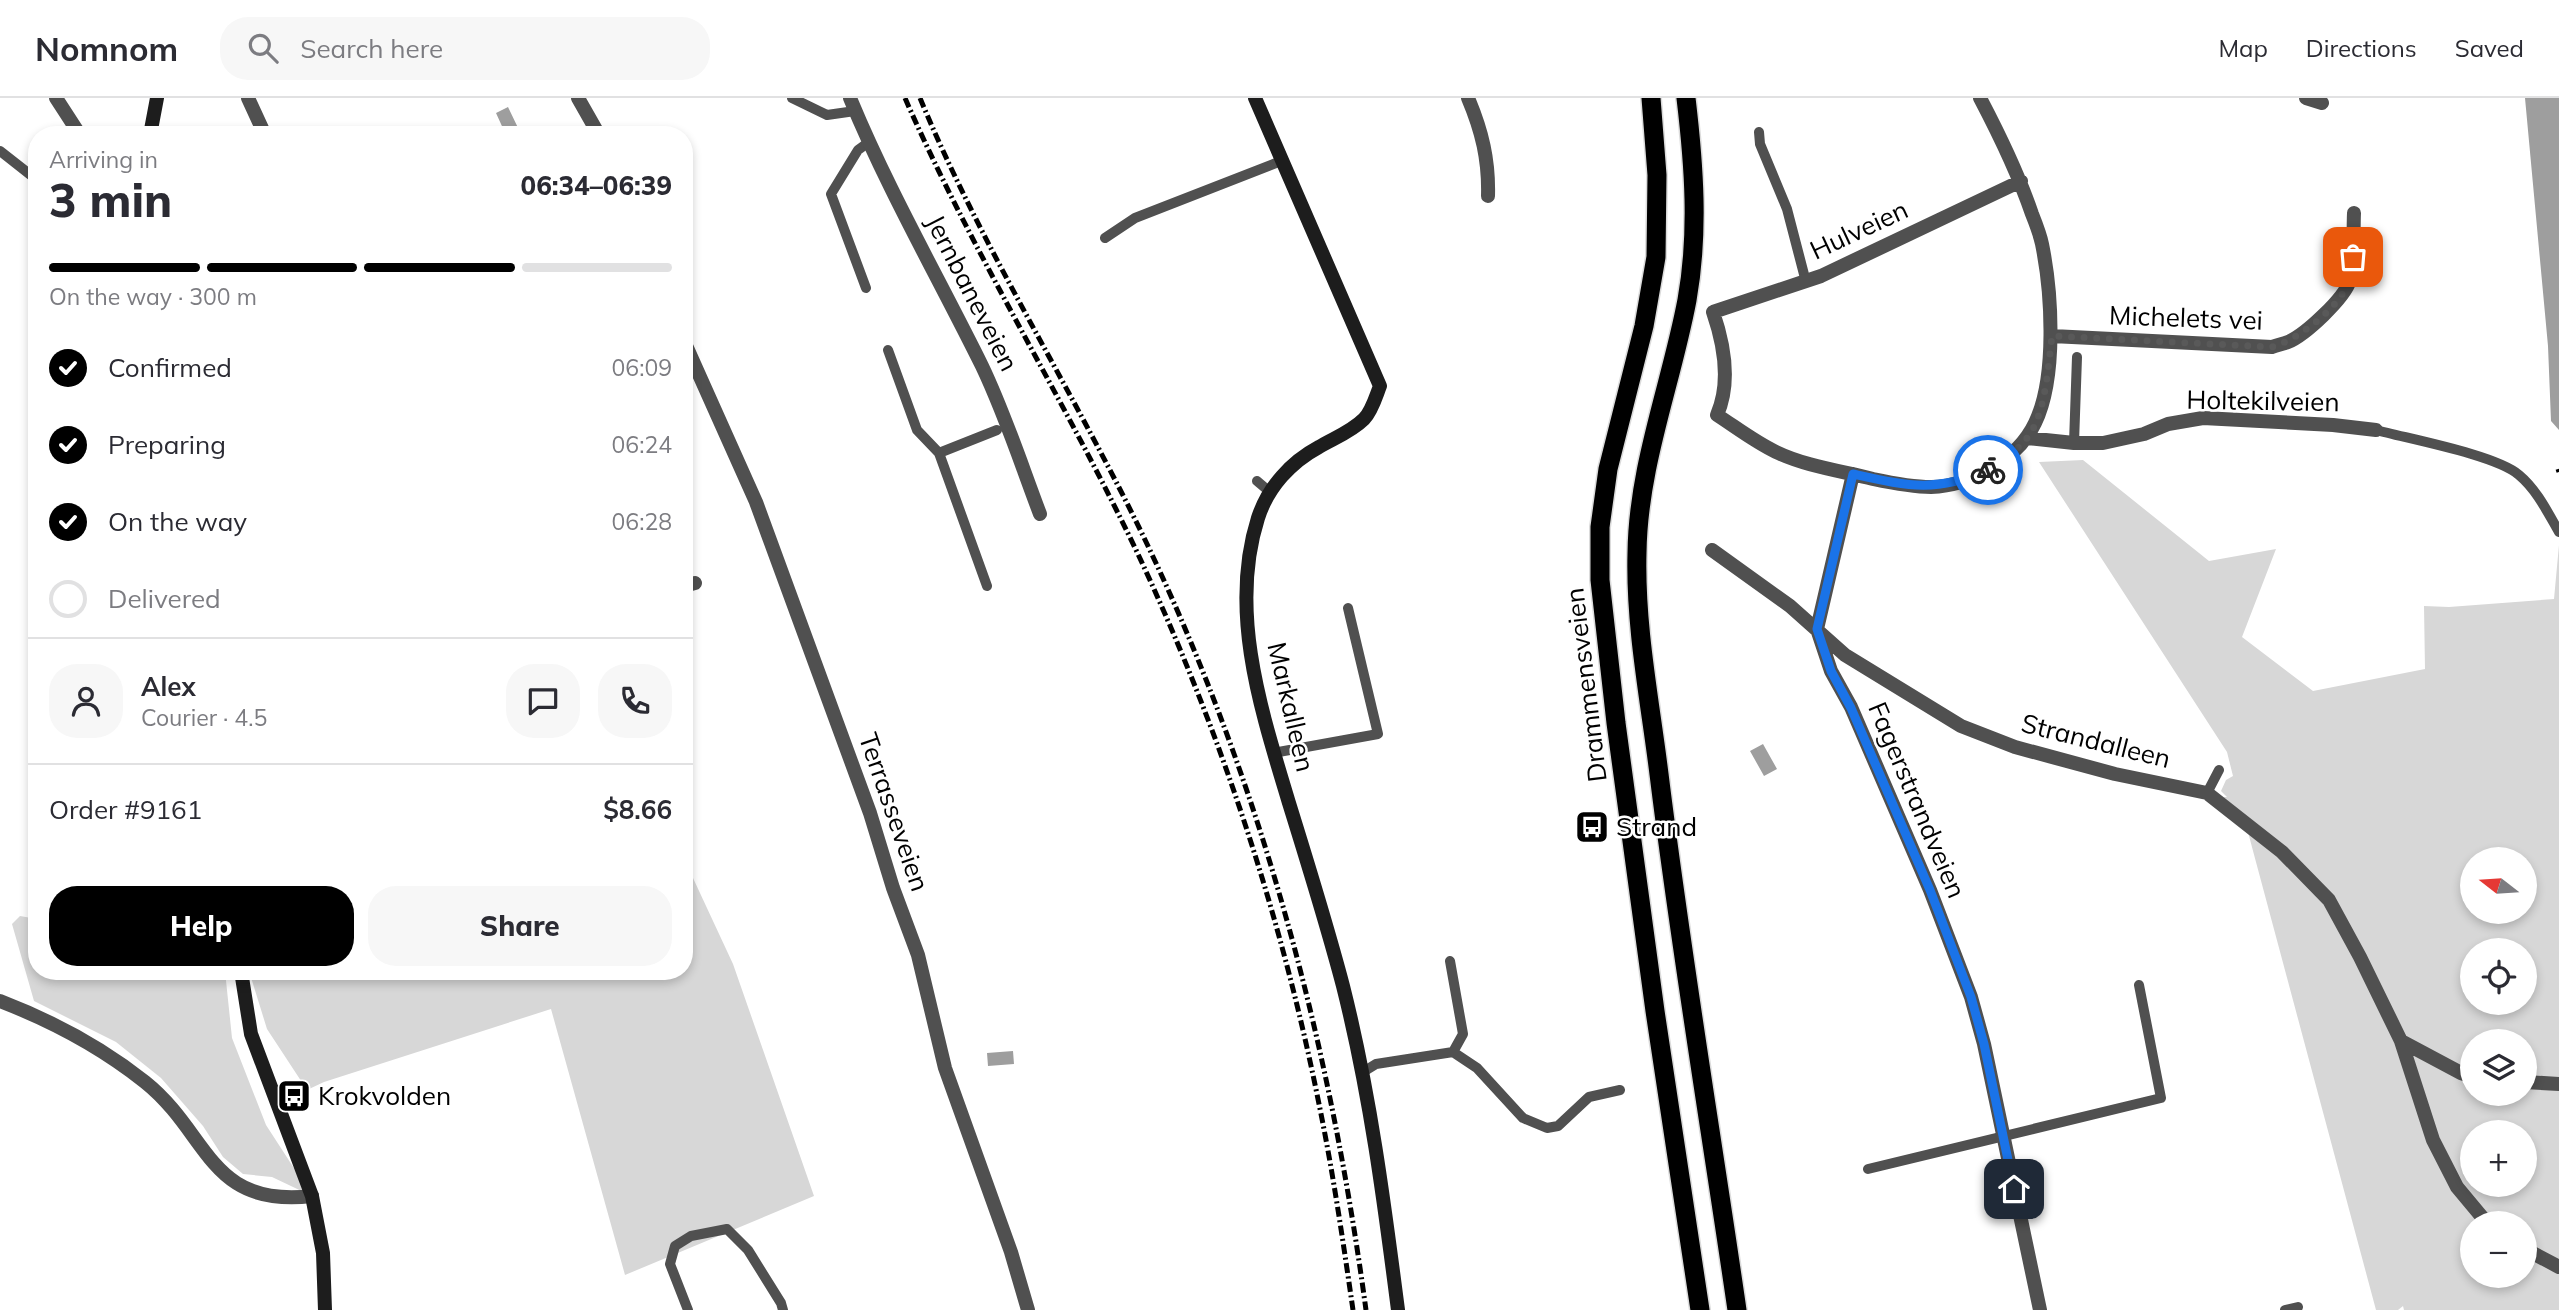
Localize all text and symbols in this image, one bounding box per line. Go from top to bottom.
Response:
search box [220,17,710,80]
text: Nomnom [35,28,178,69]
icon: search [244,29,282,67]
text: Search here [300,32,443,65]
text: Map [2218,33,2268,63]
text: Directions [2306,33,2417,63]
text: Saved [2455,33,2524,63]
text: Arriving in [49,145,158,174]
text: 06:34–06:39 [521,169,672,202]
text: 3 min [49,171,172,229]
street label: Hulveien [1804,193,1913,267]
street label: Jernbaneveien [919,209,1026,377]
pin [2323,227,2383,287]
icon: bag [2334,238,2372,276]
text: On the way · 300 m [49,282,257,311]
street label: Michelets vei [2109,298,2263,337]
icon: check [49,349,87,387]
text: Confirmed [108,351,232,384]
text: 06:09 [612,353,672,382]
street label: Holtekilveien [2186,383,2340,418]
icon: check [49,426,87,464]
text: Preparing [108,428,226,461]
text: 06:24 [612,430,672,459]
courier [1953,435,2023,505]
icon: bike [1969,451,2007,489]
icon: check [49,503,87,541]
text: On the way [108,505,247,538]
text: 06:28 [612,507,672,536]
text: Delivered [108,582,221,615]
street label: Drammensveien [1557,586,1614,784]
street label: Markalleen [1261,639,1322,775]
button: person [49,664,123,738]
button: chat [506,664,580,738]
button: phone [598,664,672,738]
text: Alex [141,670,196,703]
street label: Fagerstrandveien [1861,697,1974,903]
text: Courier · 4.5 [141,703,267,732]
street label: Strandalleen [2018,706,2174,775]
street label: Terrasseveien [852,728,937,895]
text: Order #9161 [49,793,202,826]
text: $8.66 [603,793,672,826]
bus stop icon: Strand [1573,808,1611,846]
place label: Strand [1616,810,1697,843]
north arrow [2460,847,2538,924]
map controls [2460,847,2537,1288]
button: Help [49,886,354,966]
button: Share [368,886,672,966]
button: locate [2460,938,2537,1015]
button: layers [2460,1029,2537,1106]
bus stop icon: Krokvolden [275,1077,313,1115]
place label: Krokvolden [318,1079,451,1112]
button: + [2460,1120,2537,1197]
pin [1984,1159,2044,1219]
icon: home [1995,1170,2033,1208]
button: − [2460,1211,2537,1288]

